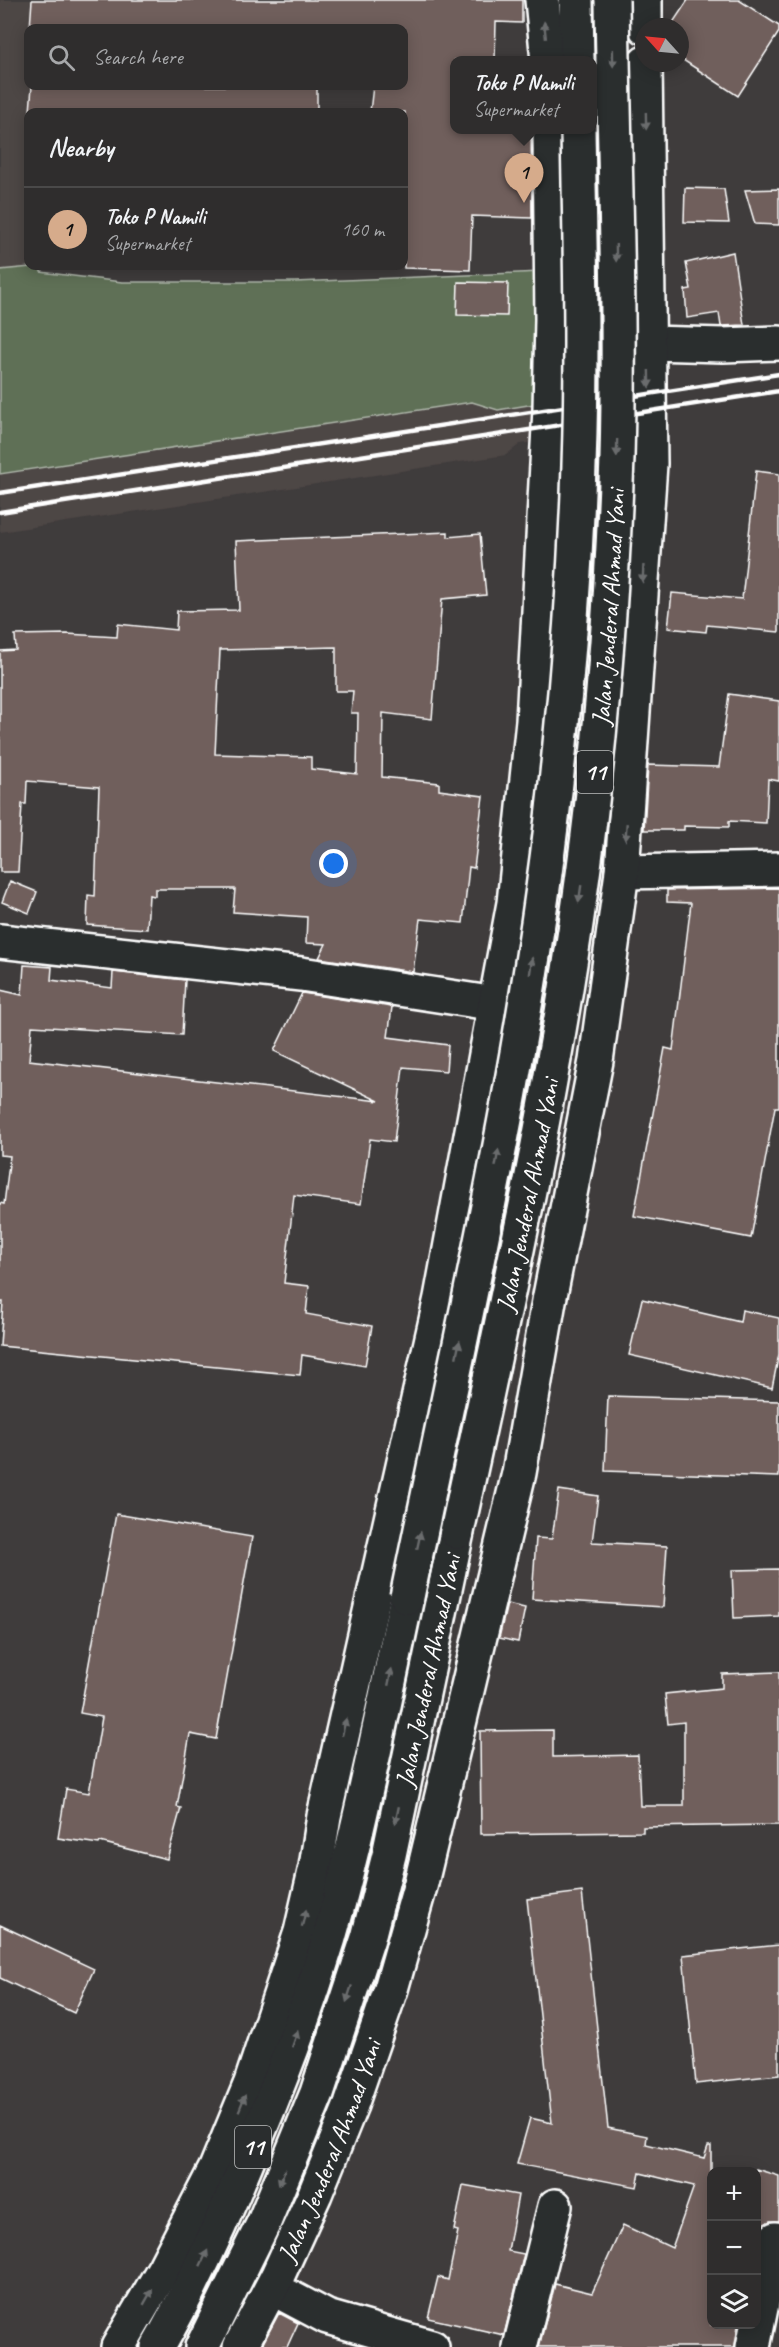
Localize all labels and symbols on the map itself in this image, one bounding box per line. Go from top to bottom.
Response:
north arrow [635,18,689,72]
one-way arrow [540,21,550,40]
one-way arrow [608,49,618,68]
one-way arrow [641,112,651,131]
pin: 1 [504,154,544,203]
one-way arrow [611,244,621,263]
one-way arrow [644,370,654,389]
one-way arrow [612,439,622,458]
street label: Jalan Jenderal Ahmad Yani [584,485,633,729]
one-way arrow [639,565,648,584]
road number: 11 [577,751,613,793]
one-way arrow [621,822,631,841]
your location [319,849,348,878]
one-way arrow [575,884,584,903]
one-way arrow [527,956,536,975]
street label: Jalan Jenderal Ahmad Yani [488,1073,568,1317]
one-way arrow [493,1148,502,1167]
one-way arrow [454,1339,463,1358]
one-way arrow [415,1530,424,1549]
street label: Jalan Jenderal Ahmad Yani [387,1549,469,1792]
one-way arrow [386,1667,395,1686]
one-way arrow [340,1717,349,1736]
one-way arrow [392,1806,402,1824]
one-way arrow [299,1909,309,1927]
one-way arrow [344,1985,354,2003]
one-way arrow [290,2030,300,2048]
street label: Jalan Jenderal Ahmad Yani [269,2033,390,2269]
one-way arrow [237,2093,247,2111]
road number: 11 [235,2126,271,2168]
one-way arrow [277,2168,287,2186]
one-way arrow [200,2250,209,2267]
one-way arrow [142,2289,153,2305]

